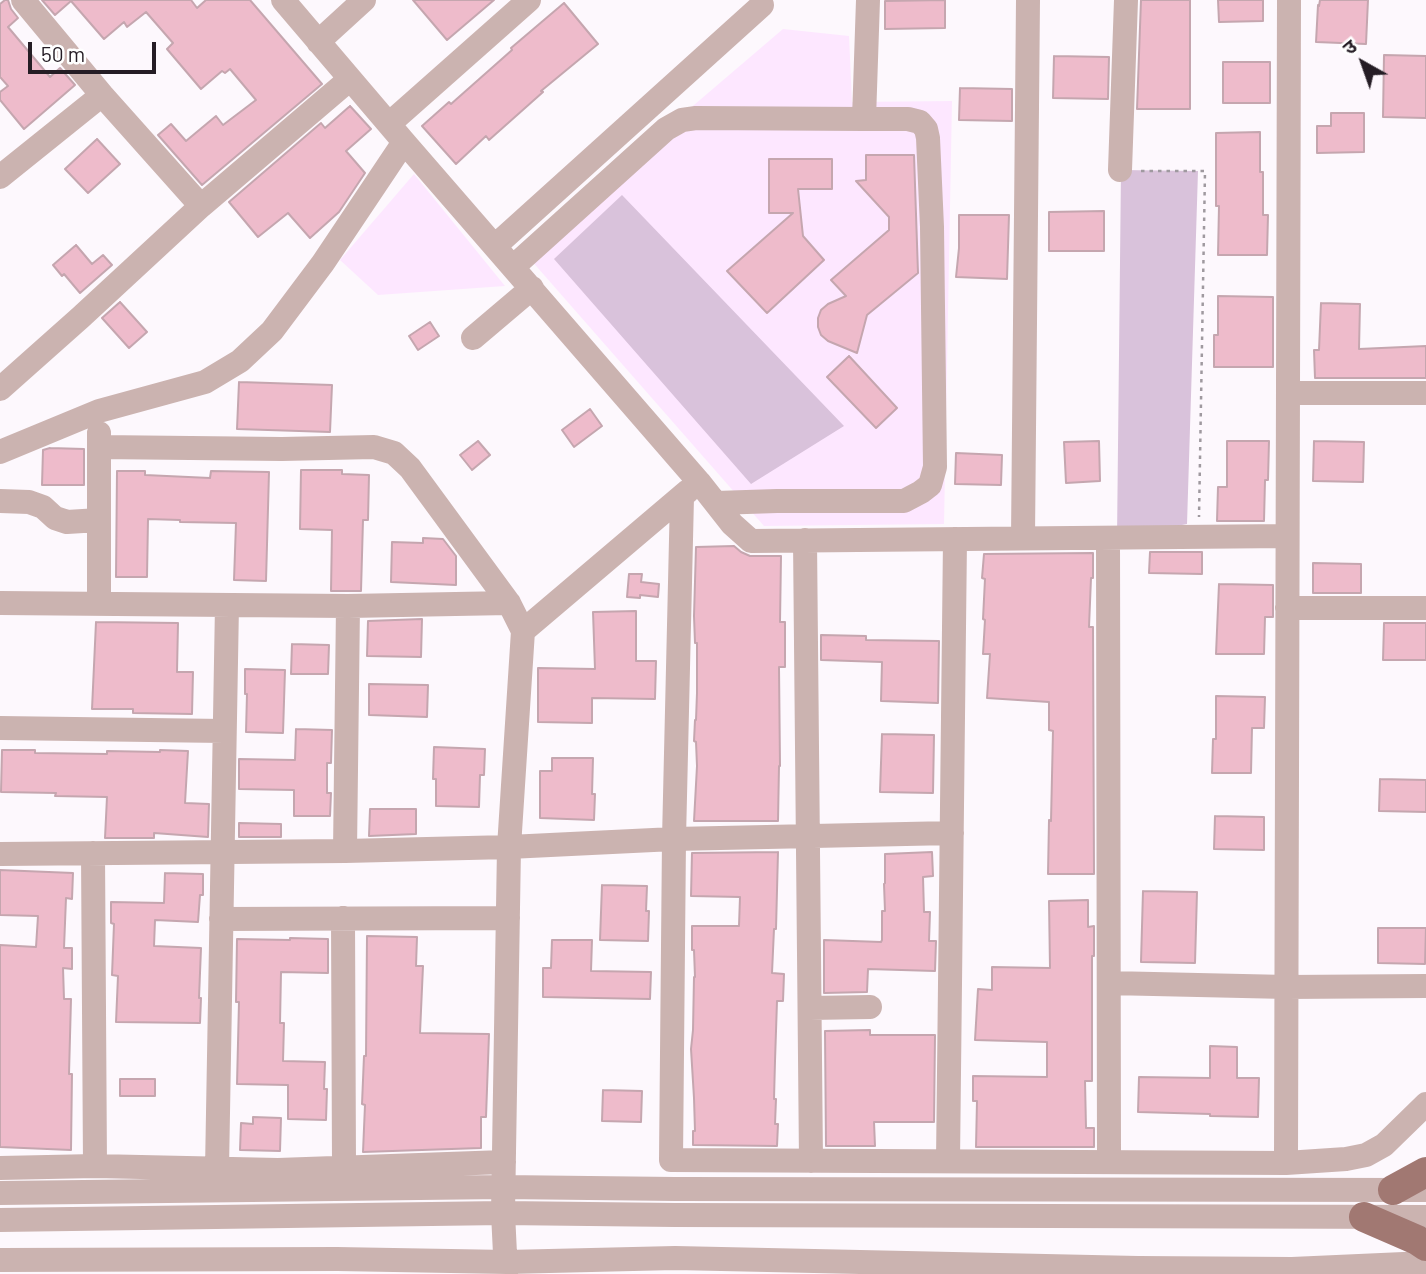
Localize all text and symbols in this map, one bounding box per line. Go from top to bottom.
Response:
scale bar [32,28,159,72]
north arrow [1328,28,1398,98]
text: उ [1338,34,1361,59]
text: 50 m [41,41,85,66]

